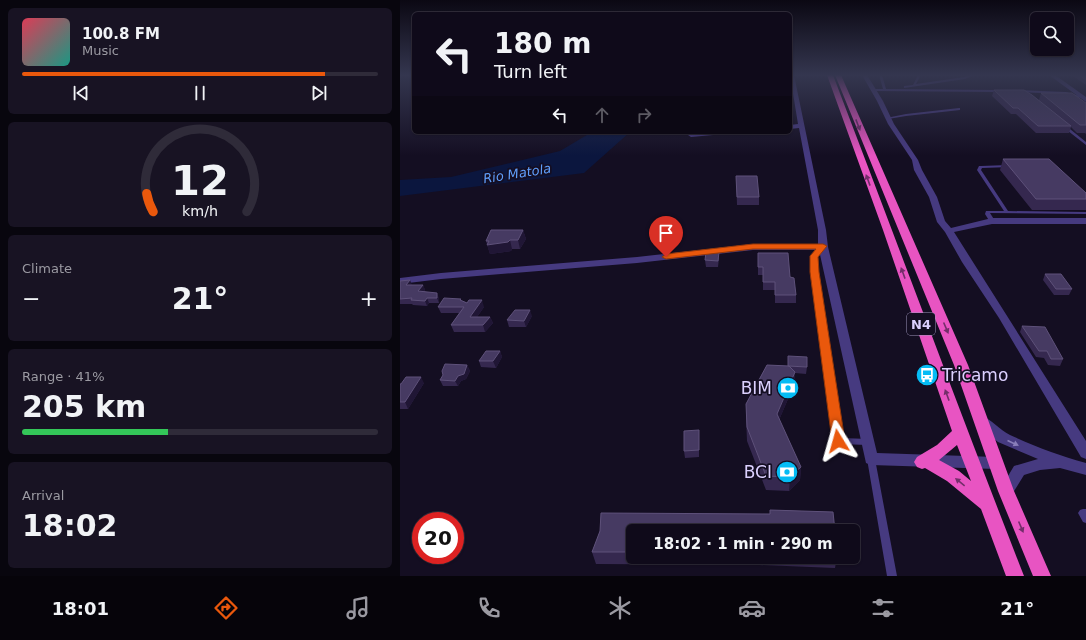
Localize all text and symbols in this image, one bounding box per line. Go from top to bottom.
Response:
map controls [1030,12,1074,56]
button: search [1030,12,1074,56]
text: 100.8 FM [82,25,160,43]
text: 180 m [494,27,591,60]
icon: left [428,28,480,80]
text: Music [82,43,119,58]
text: Turn left [494,61,567,82]
icon: previous [70,82,92,104]
icon: pause [189,82,211,104]
icon: next [308,82,330,104]
icon: left [549,104,571,126]
icon: ahead [591,104,613,126]
icon: right [633,104,655,126]
one-way arrow [855,119,861,131]
text: 12 [171,156,229,205]
water label: Rio Matola [482,161,552,186]
one-way arrow [865,174,871,186]
text: km/h [182,203,218,219]
pin [649,216,683,257]
icon: arrive [655,222,677,244]
text: Climate [22,261,72,276]
one-way arrow [900,266,906,278]
text: 21° [172,281,228,316]
text: − [22,286,40,311]
text: + [360,286,378,311]
road number: N4 [907,313,935,335]
one-way arrow [943,322,949,333]
bus stop icon: Tricamo [914,362,940,388]
place label: Tricamo [941,365,1008,385]
text: Range · 41% [22,369,105,384]
bank icon: BIM [775,375,801,401]
place label: BIM [741,378,772,398]
text: 205 km [22,389,146,424]
one-way arrow [943,389,949,401]
position arrow [817,420,859,462]
one-way arrow [1007,439,1019,446]
bank icon: BCI [774,459,800,485]
place label: BCI [744,462,772,482]
one-way arrow [954,477,965,486]
text: Arrival [22,488,64,503]
text: 18:02 [22,508,118,543]
speed limit sign: 20 [412,512,464,564]
one-way arrow [1018,522,1024,533]
text: 18:02 · 1 min · 290 m [653,535,833,553]
icon: directions [212,594,240,622]
icon: music [344,594,372,622]
icon: phone [475,594,503,622]
icon: climate [606,594,634,622]
icon: car [738,594,766,622]
icon: filters [869,594,897,622]
text: 18:01 [52,598,109,619]
text: 21° [1000,598,1034,619]

